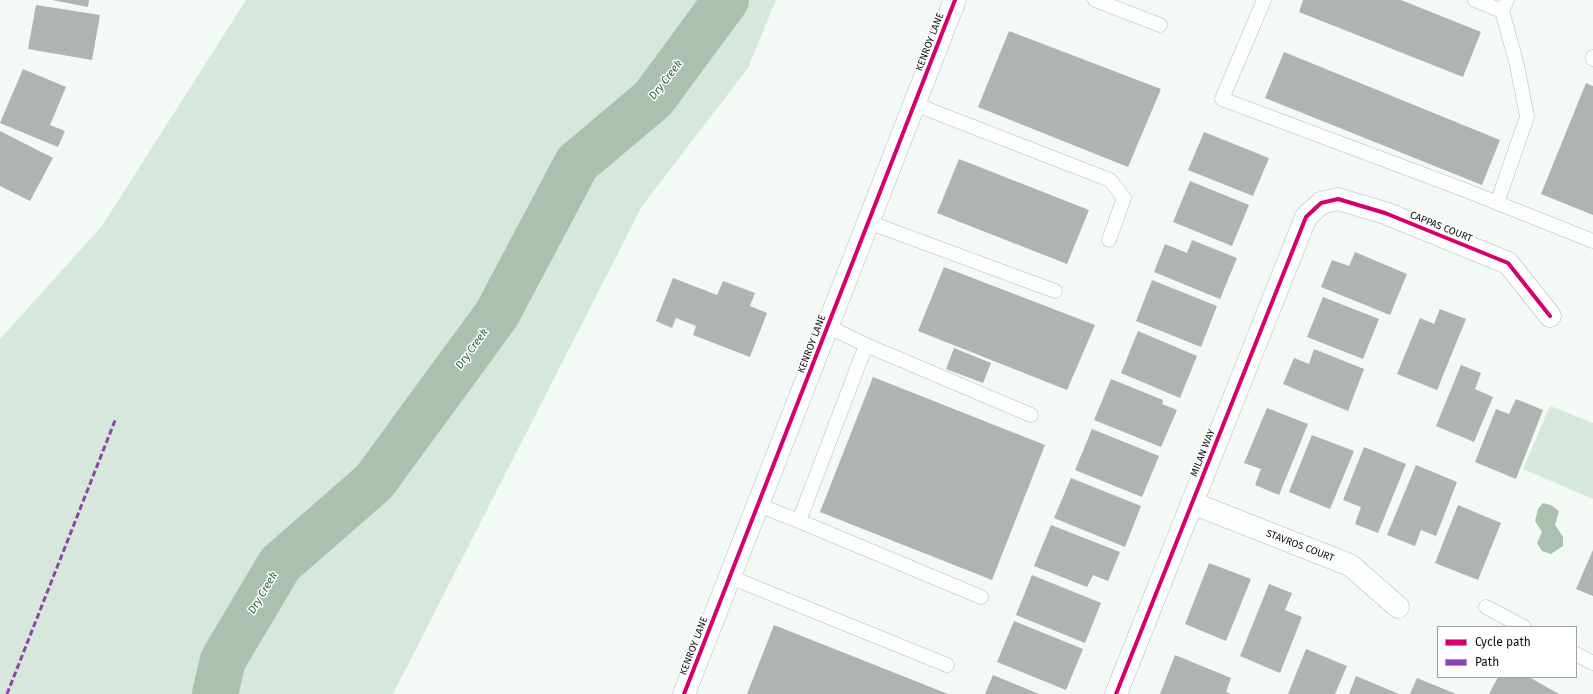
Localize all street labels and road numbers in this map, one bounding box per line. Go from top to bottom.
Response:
street label: KENROY LANE [913,11,947,73]
street label: CAPPAS COURT [1408,209,1474,245]
street label: KENROY LANE [795,313,829,375]
street label: MILAN WAY [1188,428,1218,478]
street label: STAVROS COURT [1264,527,1336,565]
street label: KENROY LANE [677,615,711,677]

